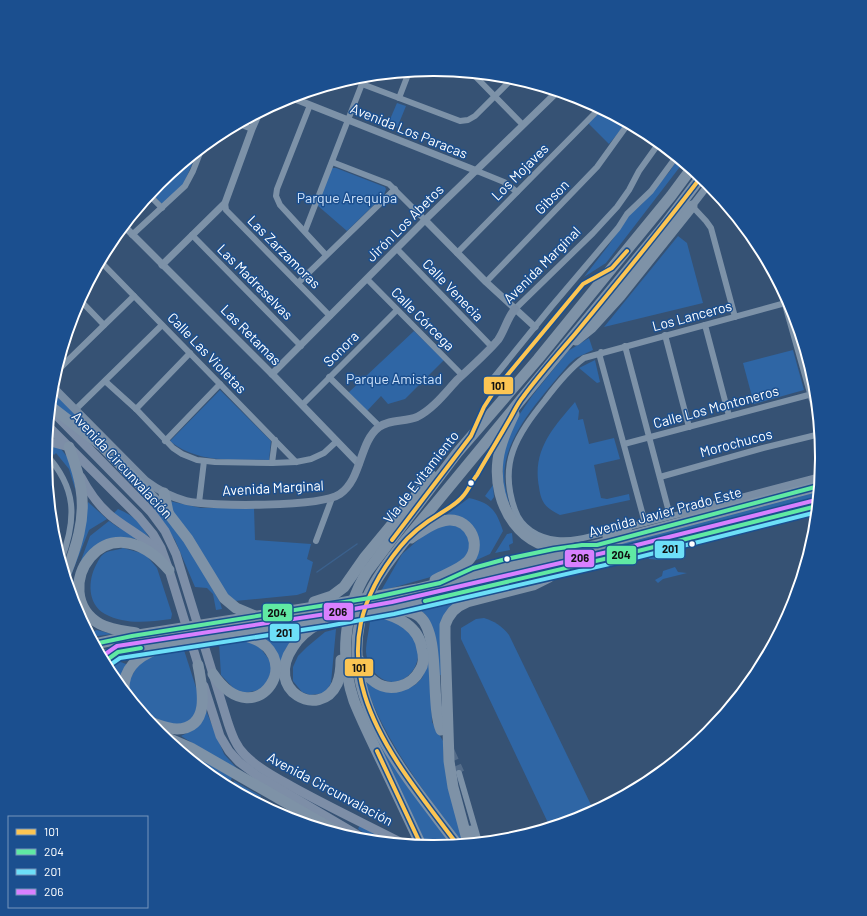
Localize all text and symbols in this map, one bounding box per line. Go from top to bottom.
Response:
street label: Avenida Los Paracas [348,99,470,162]
street label: Los Mojaves [488,139,552,204]
street label: Gibson [531,176,572,218]
street label: Jirón Los Abetos [362,180,447,265]
park label: Parque Arequipa [297,189,397,206]
street label: Las Zarzamoras [244,212,325,292]
street label: Avenida Marginal [500,223,584,307]
street label: Las Madreselvas [214,240,297,323]
street label: Calle Venecia [419,255,487,324]
street label: Calle Córcega [388,283,459,354]
street label: Los Lanceros [650,297,734,334]
street label: Las Retamas [218,301,285,369]
street label: Calle Las Violetas [164,309,250,397]
street label: Sonora [319,327,362,370]
park label: Parque Amistad [346,370,442,387]
line badge: 101 [483,376,514,395]
text: 101 [491,379,505,392]
street label: Calle Los Montoneros [651,381,781,431]
street label: Avenida Circunvalación [68,408,176,522]
street label: Morochucos [698,425,774,460]
street label: Vía de Evitamiento [379,427,462,526]
street label: Avenida Marginal [222,476,324,499]
unlabelled marker [466,478,476,488]
street label: Avenida Javier Prado Este [587,483,743,540]
unlabelled marker [687,539,697,549]
line badge: 201 [654,540,685,559]
text: 201 [662,542,678,555]
line badge: 204 [606,545,637,565]
text: 204 [611,548,631,561]
line badge: 206 [564,549,595,568]
text: 206 [571,551,589,564]
unlabelled marker [502,554,512,564]
line badge: 206 [323,602,354,621]
line badge: 204 [262,603,293,622]
text: 206 [329,605,347,618]
text: 204 [267,606,287,619]
line badge: 201 [269,623,300,642]
text: 201 [276,626,292,639]
line badge: 101 [344,658,374,677]
text: 101 [352,661,366,674]
street label: Avenida Circunvalación [264,748,396,829]
legend [8,816,148,908]
text: 101 [44,824,59,838]
text: 204 [44,844,64,858]
text: 201 [44,864,61,878]
text: 206 [44,884,63,898]

